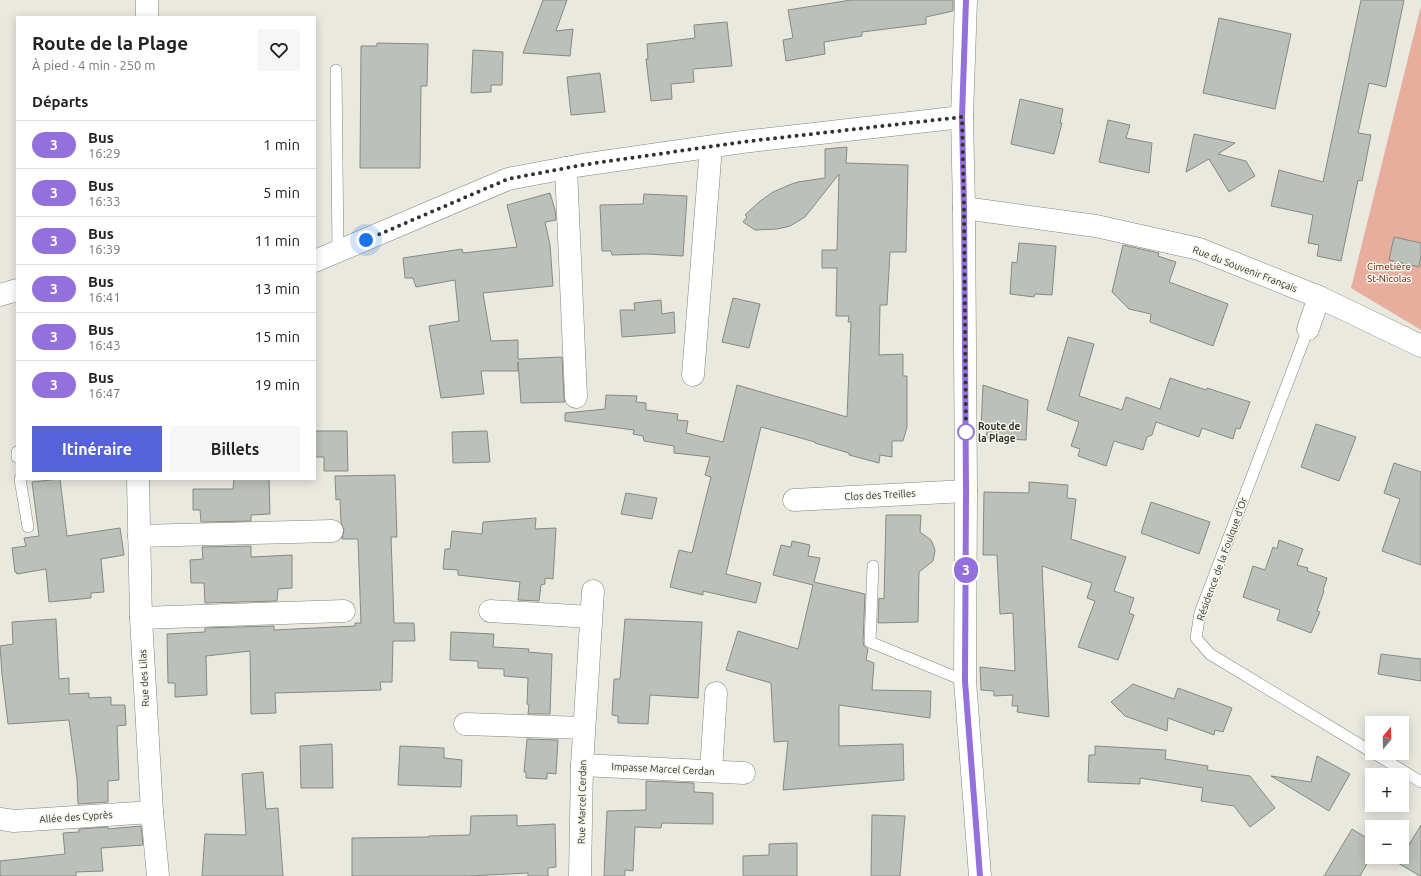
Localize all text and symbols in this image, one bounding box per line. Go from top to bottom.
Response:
button: heart [258,29,300,71]
text: Route de la Plage [32,32,188,54]
text: À pied · 4 min · 250 m [32,58,156,72]
text: Départs [32,93,88,110]
text: Bus [88,129,114,146]
text: 1 min [263,136,300,153]
text: 3 [50,137,58,153]
text: 16:29 [88,146,121,160]
text: Bus [88,177,114,194]
text: 5 min [263,184,300,201]
text: 3 [50,185,58,201]
text: 16:33 [88,194,121,208]
text: Bus [88,225,114,242]
your location [356,230,376,250]
text: 11 min [254,232,300,249]
text: 3 [50,233,58,249]
text: 16:39 [88,242,121,256]
street label: Rue du Souvenir Français [1191,244,1299,294]
park label: Cimetière St-Nicolas [1367,261,1411,284]
text: Bus [88,273,114,290]
text: 13 min [254,280,300,297]
text: 3 [50,281,58,297]
text: 16:41 [88,290,121,304]
text: Bus [88,321,114,338]
text: 15 min [254,328,300,345]
text: 3 [50,329,58,345]
text: 16:43 [88,338,121,352]
text: Bus [88,369,114,386]
text: 19 min [254,376,300,393]
text: 3 [50,377,58,393]
text: 16:47 [88,386,121,400]
place label: Route de la Plage [978,421,1021,444]
marker: Route de la Plage [957,423,975,441]
button: Itinéraire [32,426,162,472]
button: Billets [170,426,300,472]
street label: Clos des Treilles [844,488,916,502]
street label: Résidence de la Foulque d'Or [1195,496,1250,622]
line badge: 3 [953,557,979,583]
text: 3 [962,562,970,578]
street label: Rue des Lilas [137,649,151,707]
north arrow [1365,716,1409,760]
map controls [1365,716,1409,864]
street label: Rue Marcel Cerdan [576,760,588,844]
street label: Impasse Marcel Cerdan [611,761,715,777]
button: + [1365,768,1409,812]
street label: Allée des Cyprès [39,809,113,825]
button: − [1365,820,1409,864]

